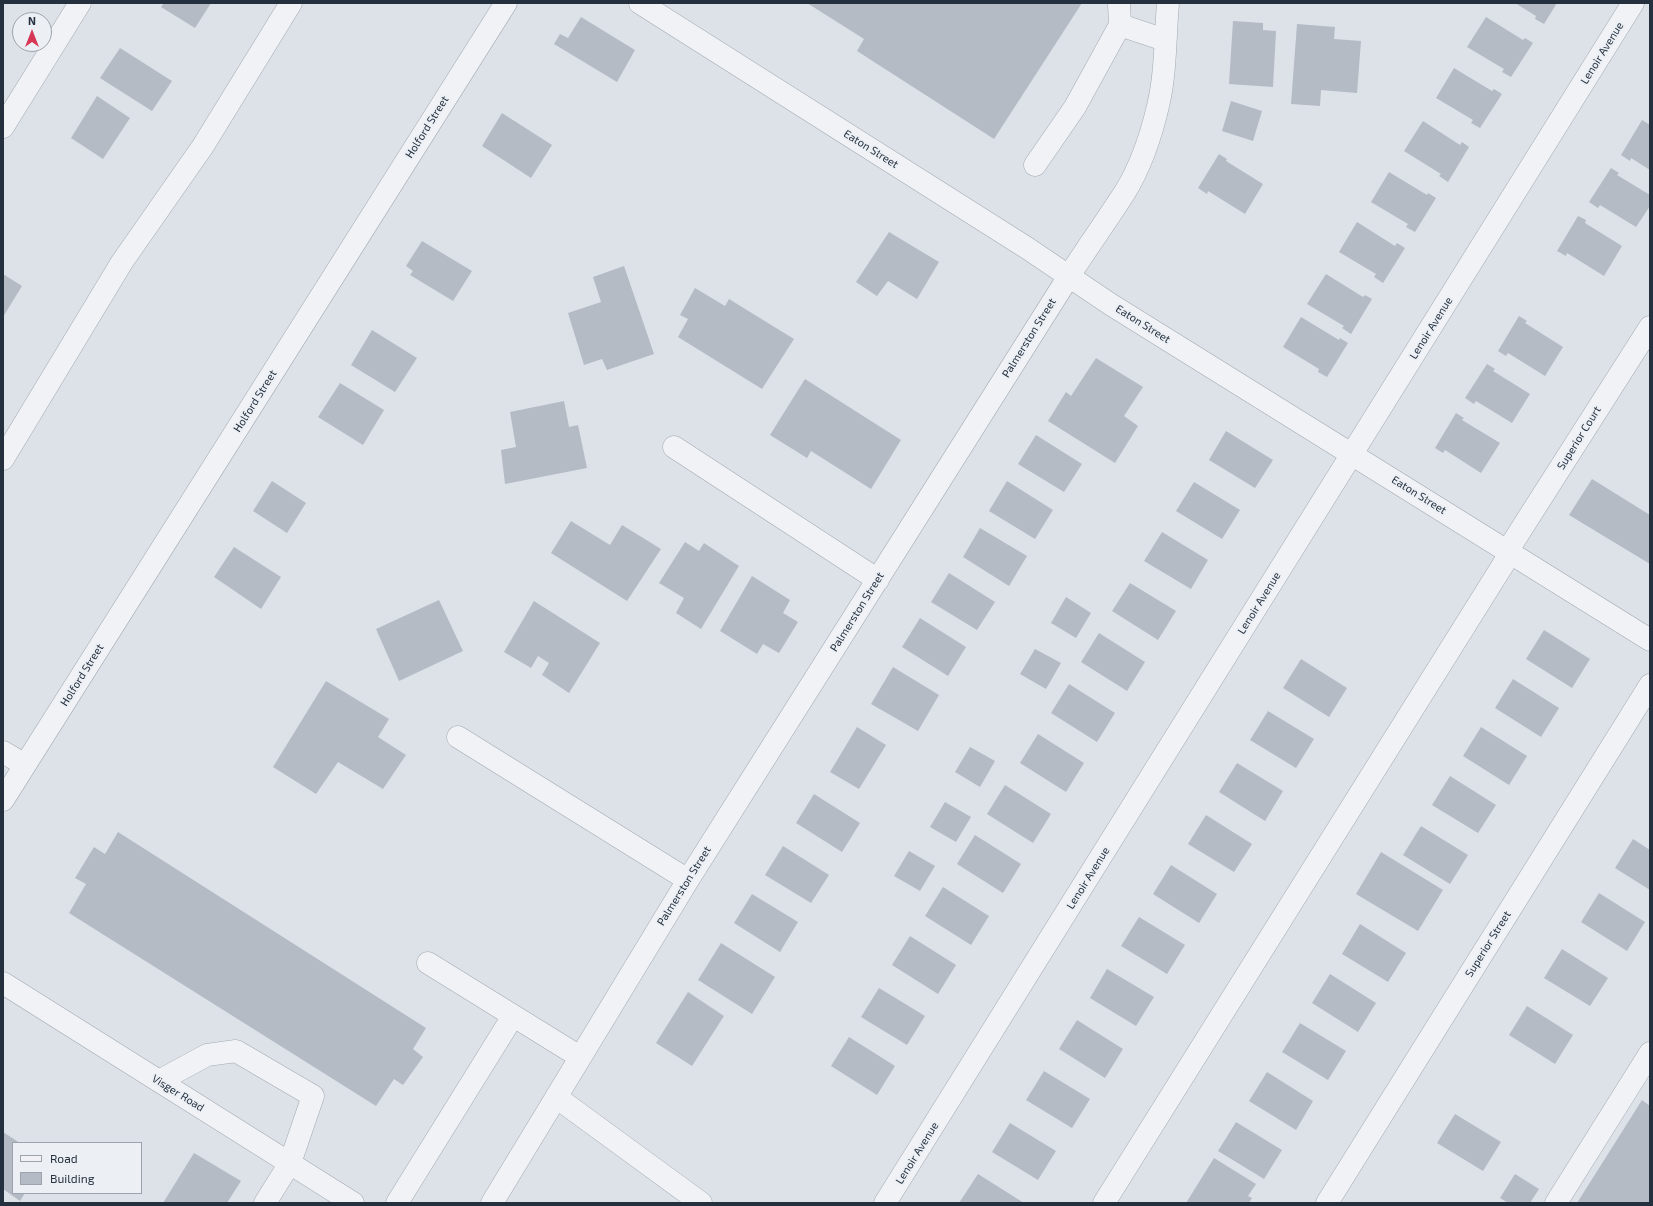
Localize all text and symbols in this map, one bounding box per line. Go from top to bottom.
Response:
north arrow [12,12,52,52]
text: N [28,14,36,27]
street label: Lenoir Avenue [1578,20,1626,86]
street label: Holford Street [403,93,451,161]
street label: Eaton Street [841,127,901,171]
street label: Lenoir Avenue [1407,295,1455,361]
street label: Palmerston Street [999,296,1059,380]
street label: Eaton Street [1113,302,1173,346]
street label: Holford Street [231,367,279,435]
street label: Superior Court [1554,404,1604,472]
street label: Eaton Street [1389,473,1449,517]
street label: Palmerston Street [827,570,887,654]
street label: Lenoir Avenue [1235,570,1283,636]
street label: Holford Street [58,641,106,709]
street label: Palmerston Street [654,844,714,928]
street label: Lenoir Avenue [1064,845,1112,911]
street label: Superior Street [1462,908,1514,980]
street label: Visger Road [149,1072,207,1114]
street label: Lenoir Avenue [893,1120,941,1186]
legend [12,1142,142,1194]
text: Road [50,1151,78,1165]
text: Building [50,1171,94,1185]

